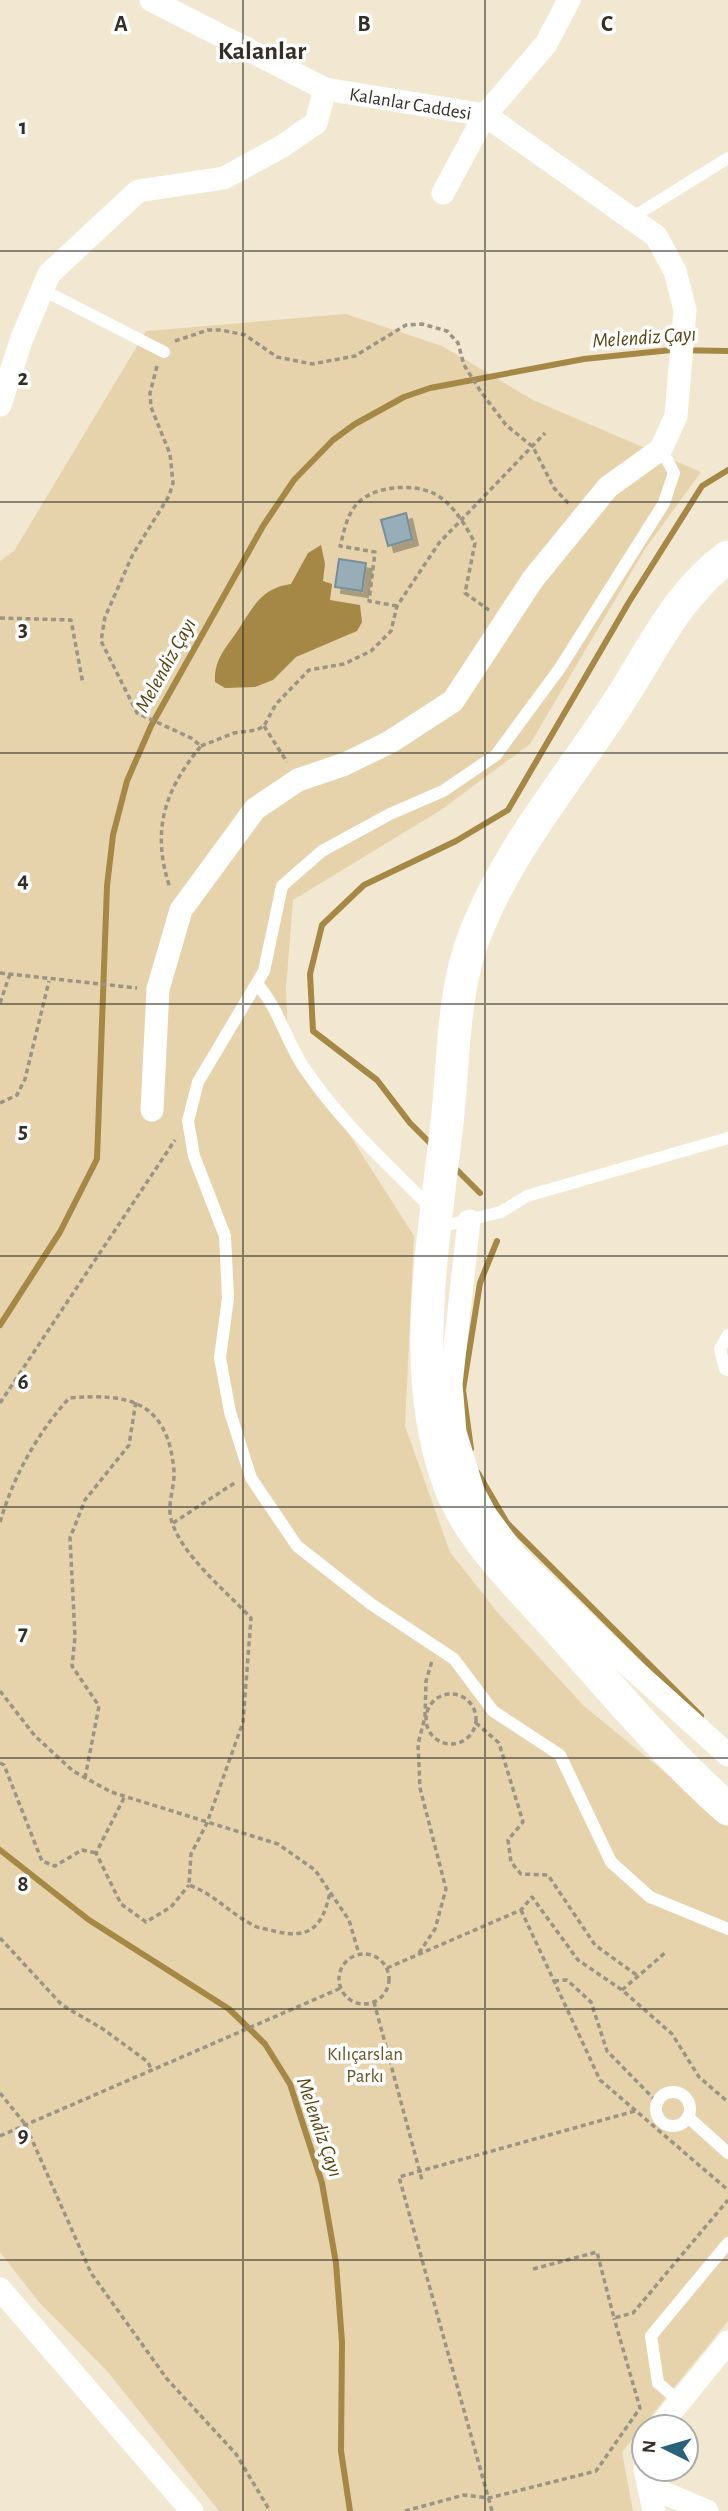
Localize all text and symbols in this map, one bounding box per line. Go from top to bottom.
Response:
text: A [114,13,128,36]
text: B [357,13,371,36]
text: C [601,13,613,36]
district label: Kalanlar [218,38,306,64]
street label: Kalanlar Caddesi [348,85,473,124]
text: 1 [19,116,27,139]
water label: Melendiz Çayı [591,323,697,352]
text: 2 [18,367,29,390]
water label: Melendiz Çayı [131,615,200,716]
text: 3 [18,618,28,641]
text: 4 [17,869,29,892]
text: 5 [18,1120,28,1143]
text: 6 [17,1371,29,1394]
text: 7 [18,1622,28,1645]
text: 8 [17,1873,29,1896]
park label: Kılıçarslan Parkı [327,2045,403,2086]
water label: Melendiz Çayı [293,2075,346,2180]
text: 9 [17,2124,29,2147]
north arrow [630,2413,700,2483]
text: N [640,2439,660,2454]

